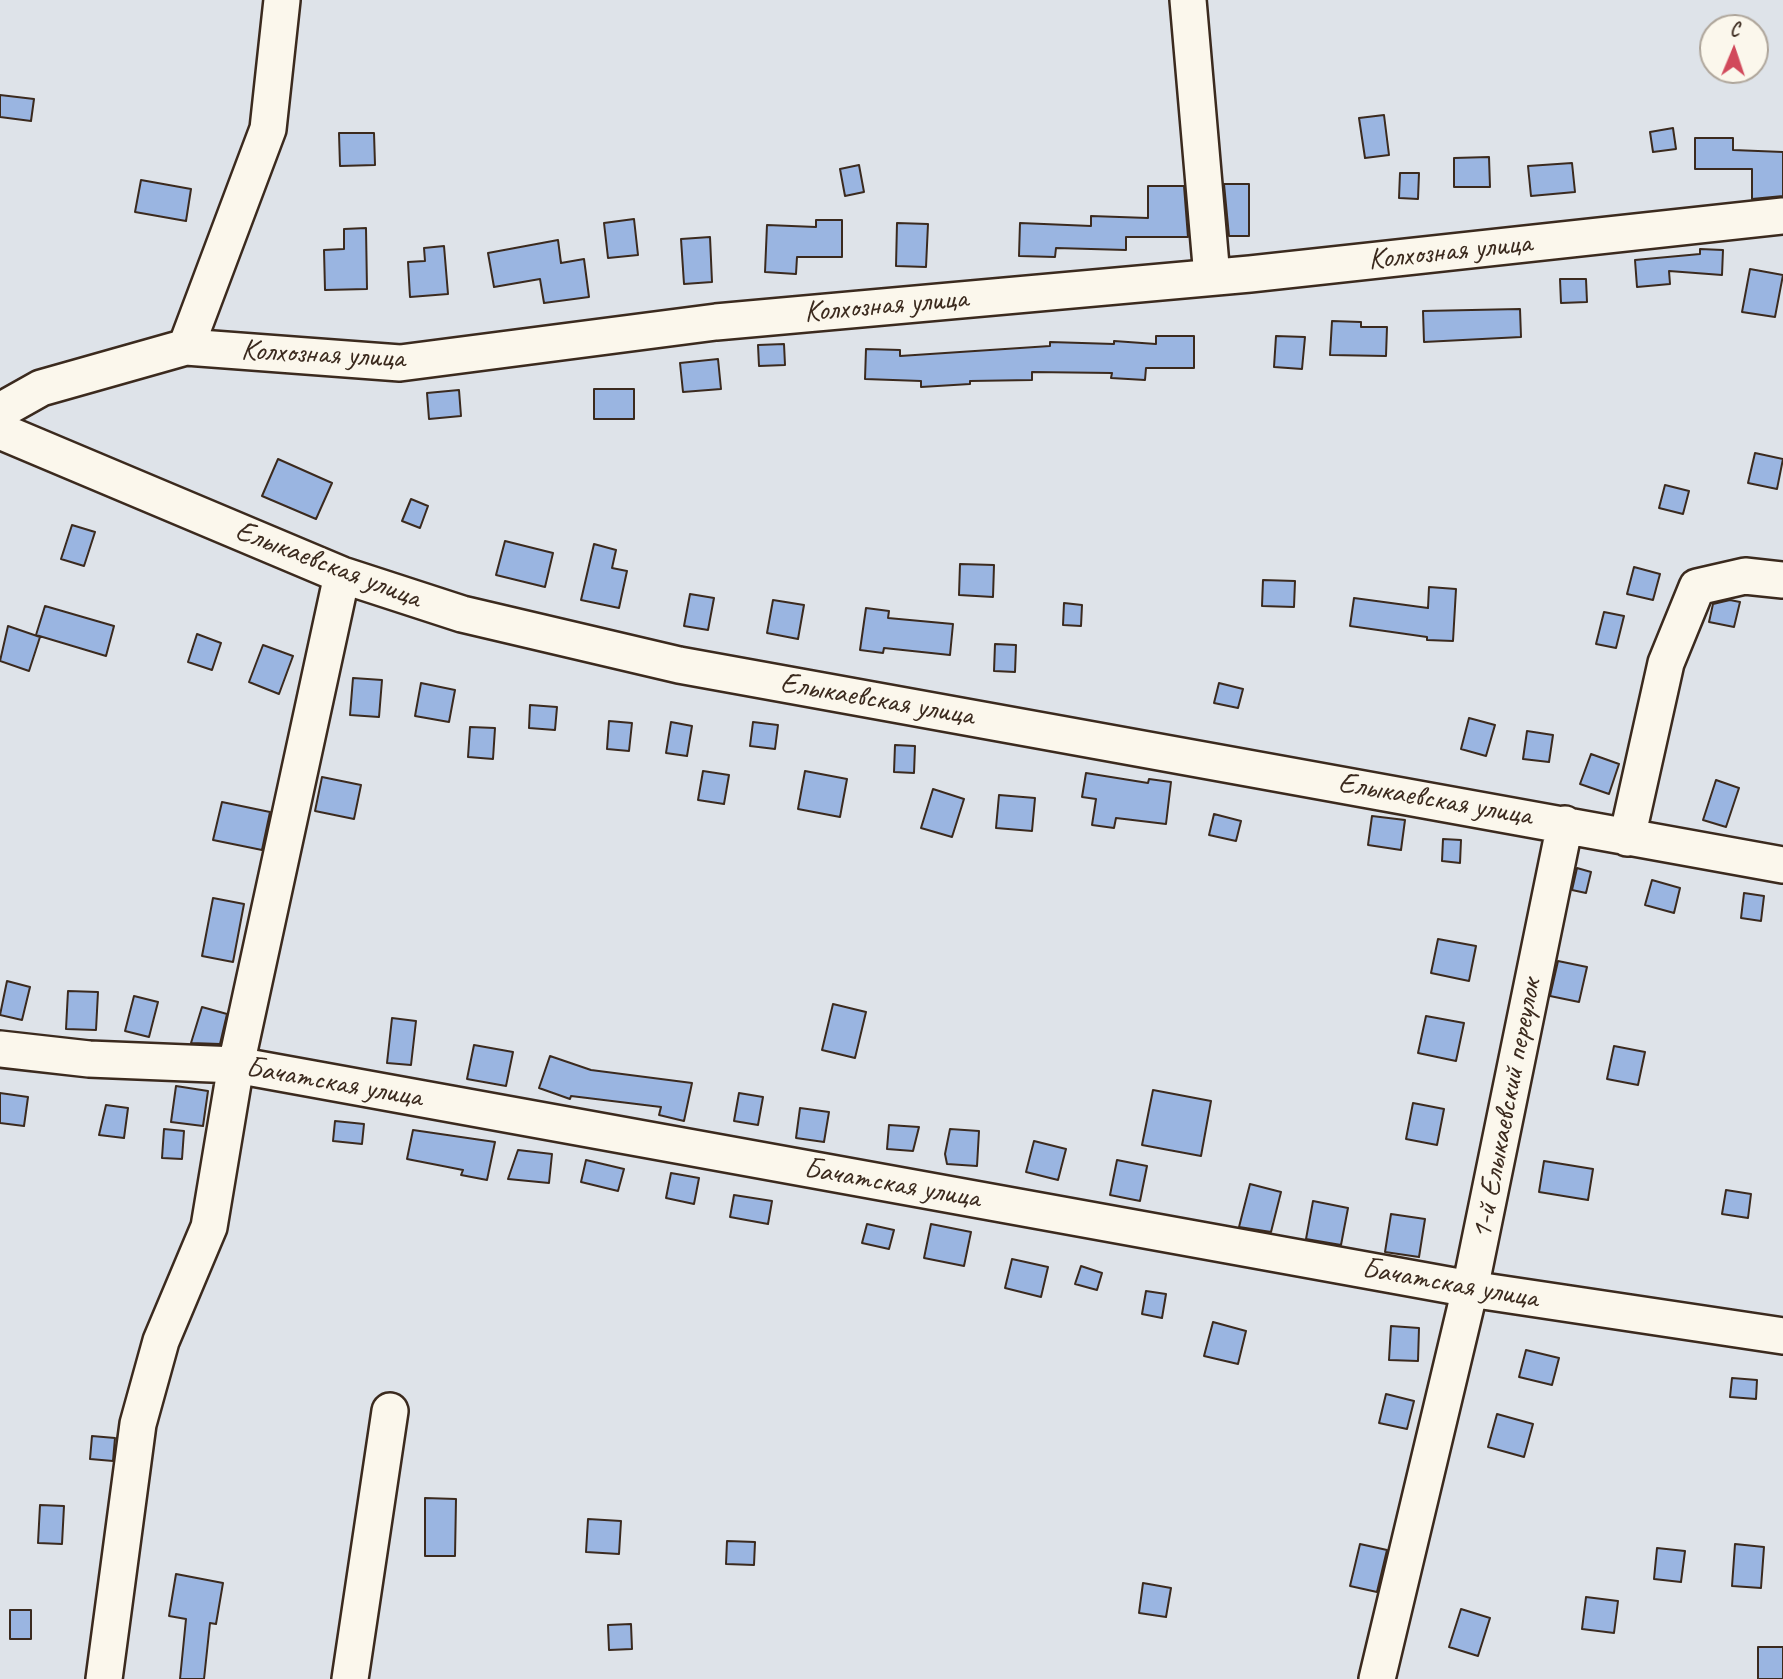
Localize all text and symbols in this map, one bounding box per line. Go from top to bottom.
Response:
north arrow [1699,14,1769,84]
text: С [1730,18,1740,42]
street label: Колхозная улица [1367,226,1533,278]
street label: Колхозная улица [803,281,969,331]
street label: Колхозная улица [240,333,406,377]
street label: Елыкаевская улица [230,513,426,617]
street label: Елыкаевская улица [777,665,977,735]
street label: Елыкаевская улица [1335,765,1535,835]
street label: 1-й Елыкаевский переулок [1464,976,1550,1242]
street label: Бачатская улица [243,1050,425,1116]
street label: Бачатская улица [801,1151,983,1217]
street label: Бачатская улица [1359,1251,1541,1317]

